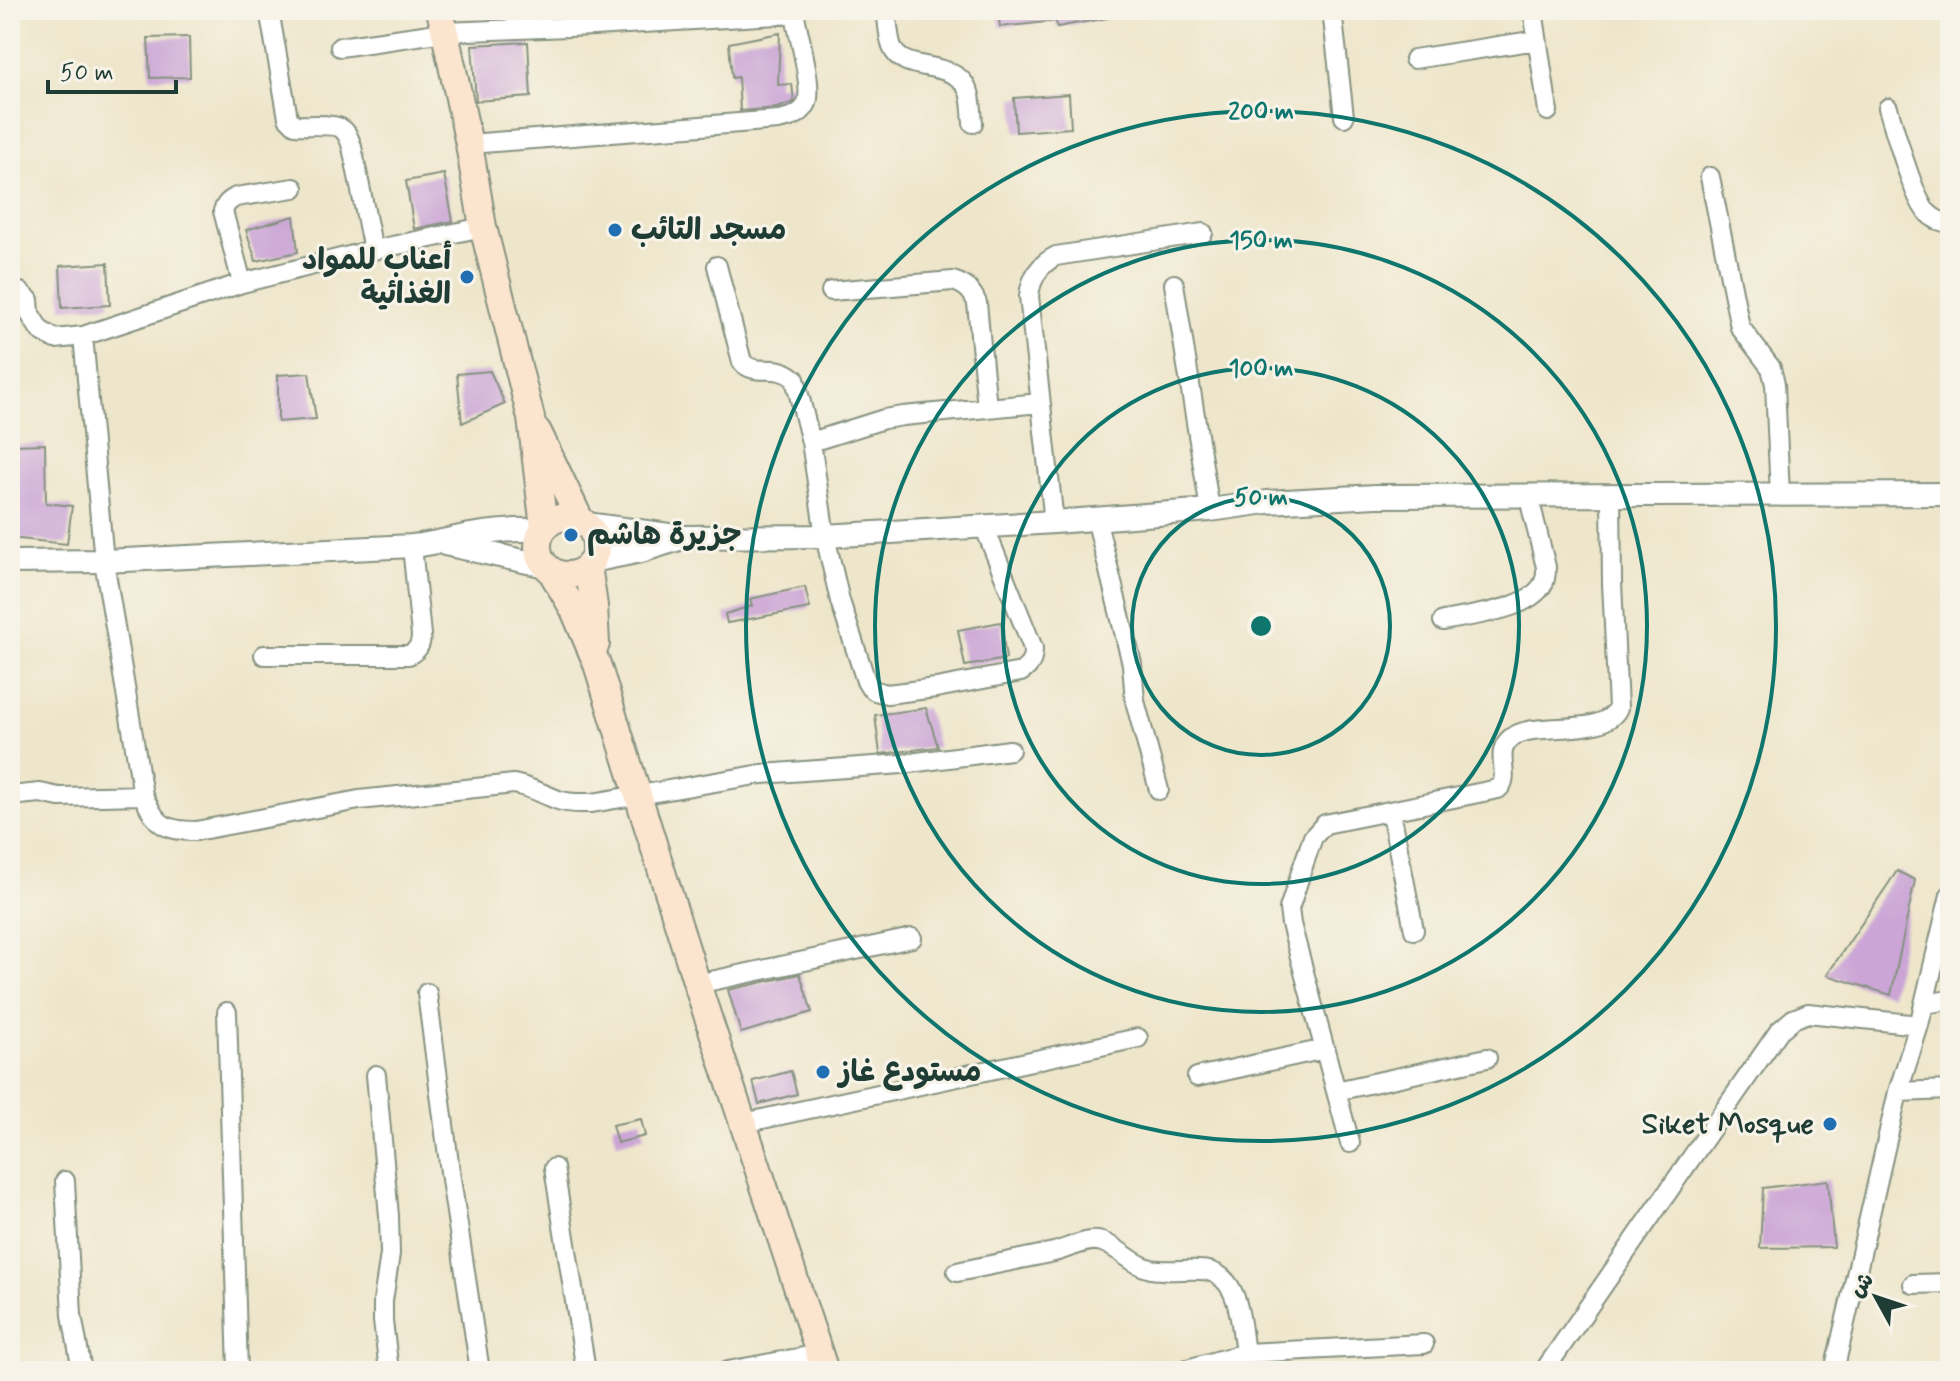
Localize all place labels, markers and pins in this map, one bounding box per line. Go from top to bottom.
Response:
place label: مسجد التائب [631,211,786,250]
marker: مسجد التائب [606,221,624,239]
place label: أعناب للمواد الغذائية [302,240,452,314]
marker: أعناب للمواد الغذائية [458,268,476,286]
place label: جزيرة هاشم [587,516,742,556]
marker: جزيرة هاشم [562,526,580,544]
centre of rings [1247,612,1275,640]
place label: مستودع غاز [836,1053,981,1092]
marker: مستودع غاز [814,1063,832,1081]
place label: Siket Mosque [1642,1105,1814,1144]
marker: Siket Mosque [1821,1115,1839,1133]

